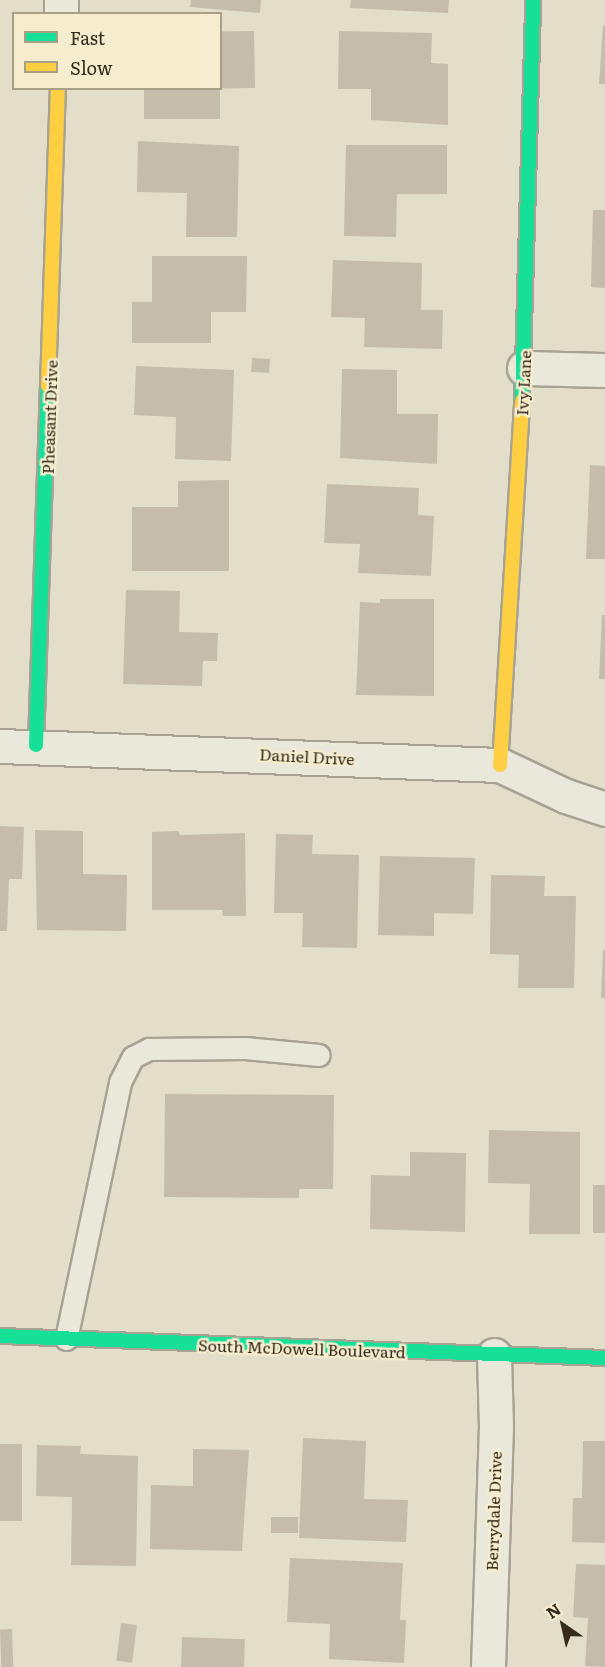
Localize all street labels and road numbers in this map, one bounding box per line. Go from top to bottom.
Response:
street label: Ivy Lane [512,350,534,416]
street label: Pheasant Drive [37,359,61,475]
street label: Daniel Drive [259,744,355,768]
street label: South McDowell Boulevard [198,1335,406,1361]
street label: Berrydale Drive [481,1451,505,1571]

